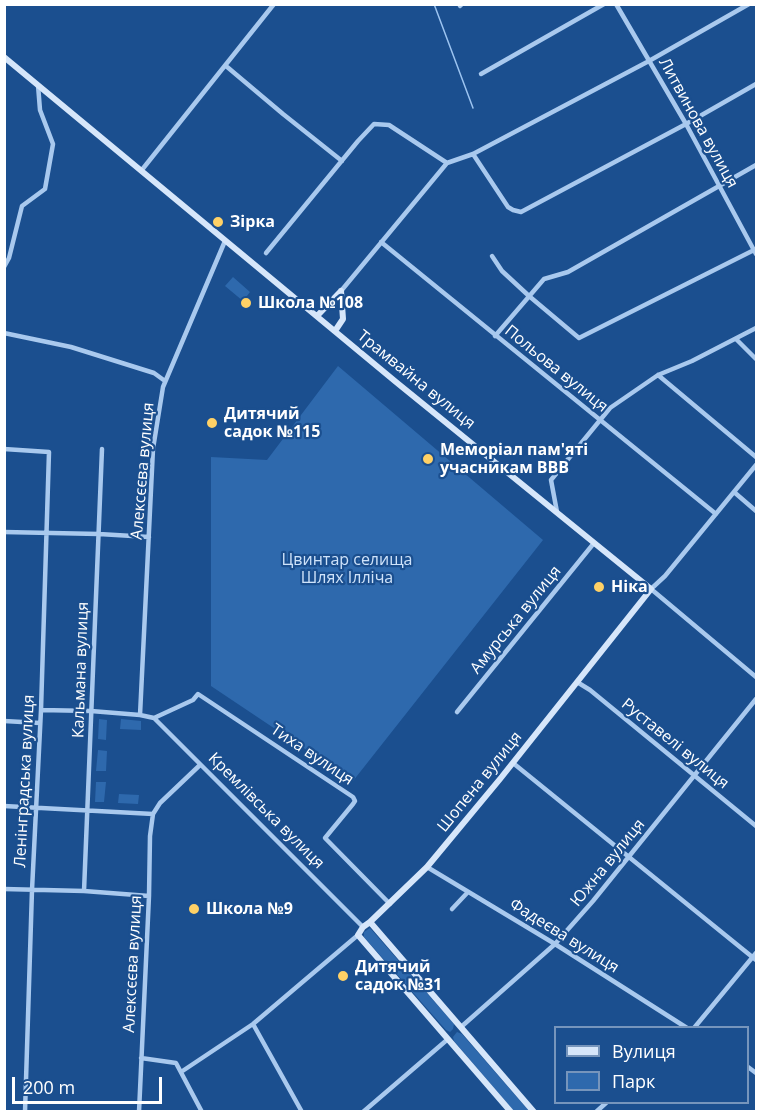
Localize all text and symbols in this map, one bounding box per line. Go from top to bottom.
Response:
street label: Литвинова вулиця [654,55,742,191]
place label: Зірка [230,212,275,232]
marker: Зірка [211,215,225,229]
place label: Школа №108 [258,293,363,313]
marker: Школа №108 [239,296,253,310]
street label: Польова вулиця [501,322,611,416]
street label: Трамвайна вулиця [353,327,479,433]
street label: Алексєєва вулиця [127,402,159,540]
place label: Дитячий садок №115 [224,404,320,442]
marker: Дитячий садок №115 [205,416,219,430]
place label: Меморіал пам'яті учасникам ВВВ [440,440,588,478]
marker: Меморіал пам'яті учасникам ВВВ [421,452,435,466]
park label: Цвинтар селища Шлях Ілліча [282,550,412,588]
street label: Амурська вулиця [467,562,565,678]
place label: Ніка [611,577,648,597]
marker: Ніка [592,580,606,594]
street label: Кальмана вулиця [69,601,93,739]
street label: Ленінградська вулиця [11,694,39,868]
street label: Руставелі вулиця [617,695,733,793]
street label: Тиха вулиця [267,720,357,790]
street label: Шопена вулиця [434,728,526,836]
street label: Кремлівська вулиця [204,749,328,873]
street label: Южна вулиця [567,815,649,911]
street label: Алексєєва вулиця [120,895,146,1033]
street label: Фадеєва вулиця [506,895,622,977]
place label: Школа №9 [206,899,293,919]
marker: Школа №9 [187,902,201,916]
place label: Дитячий садок №31 [355,957,442,995]
marker: Дитячий садок №31 [336,969,350,983]
legend [554,1026,749,1104]
text: Вулиця [612,1039,676,1063]
scale bar [15,1065,165,1103]
text: Парк [612,1069,655,1093]
text: 200 m [23,1075,75,1099]

